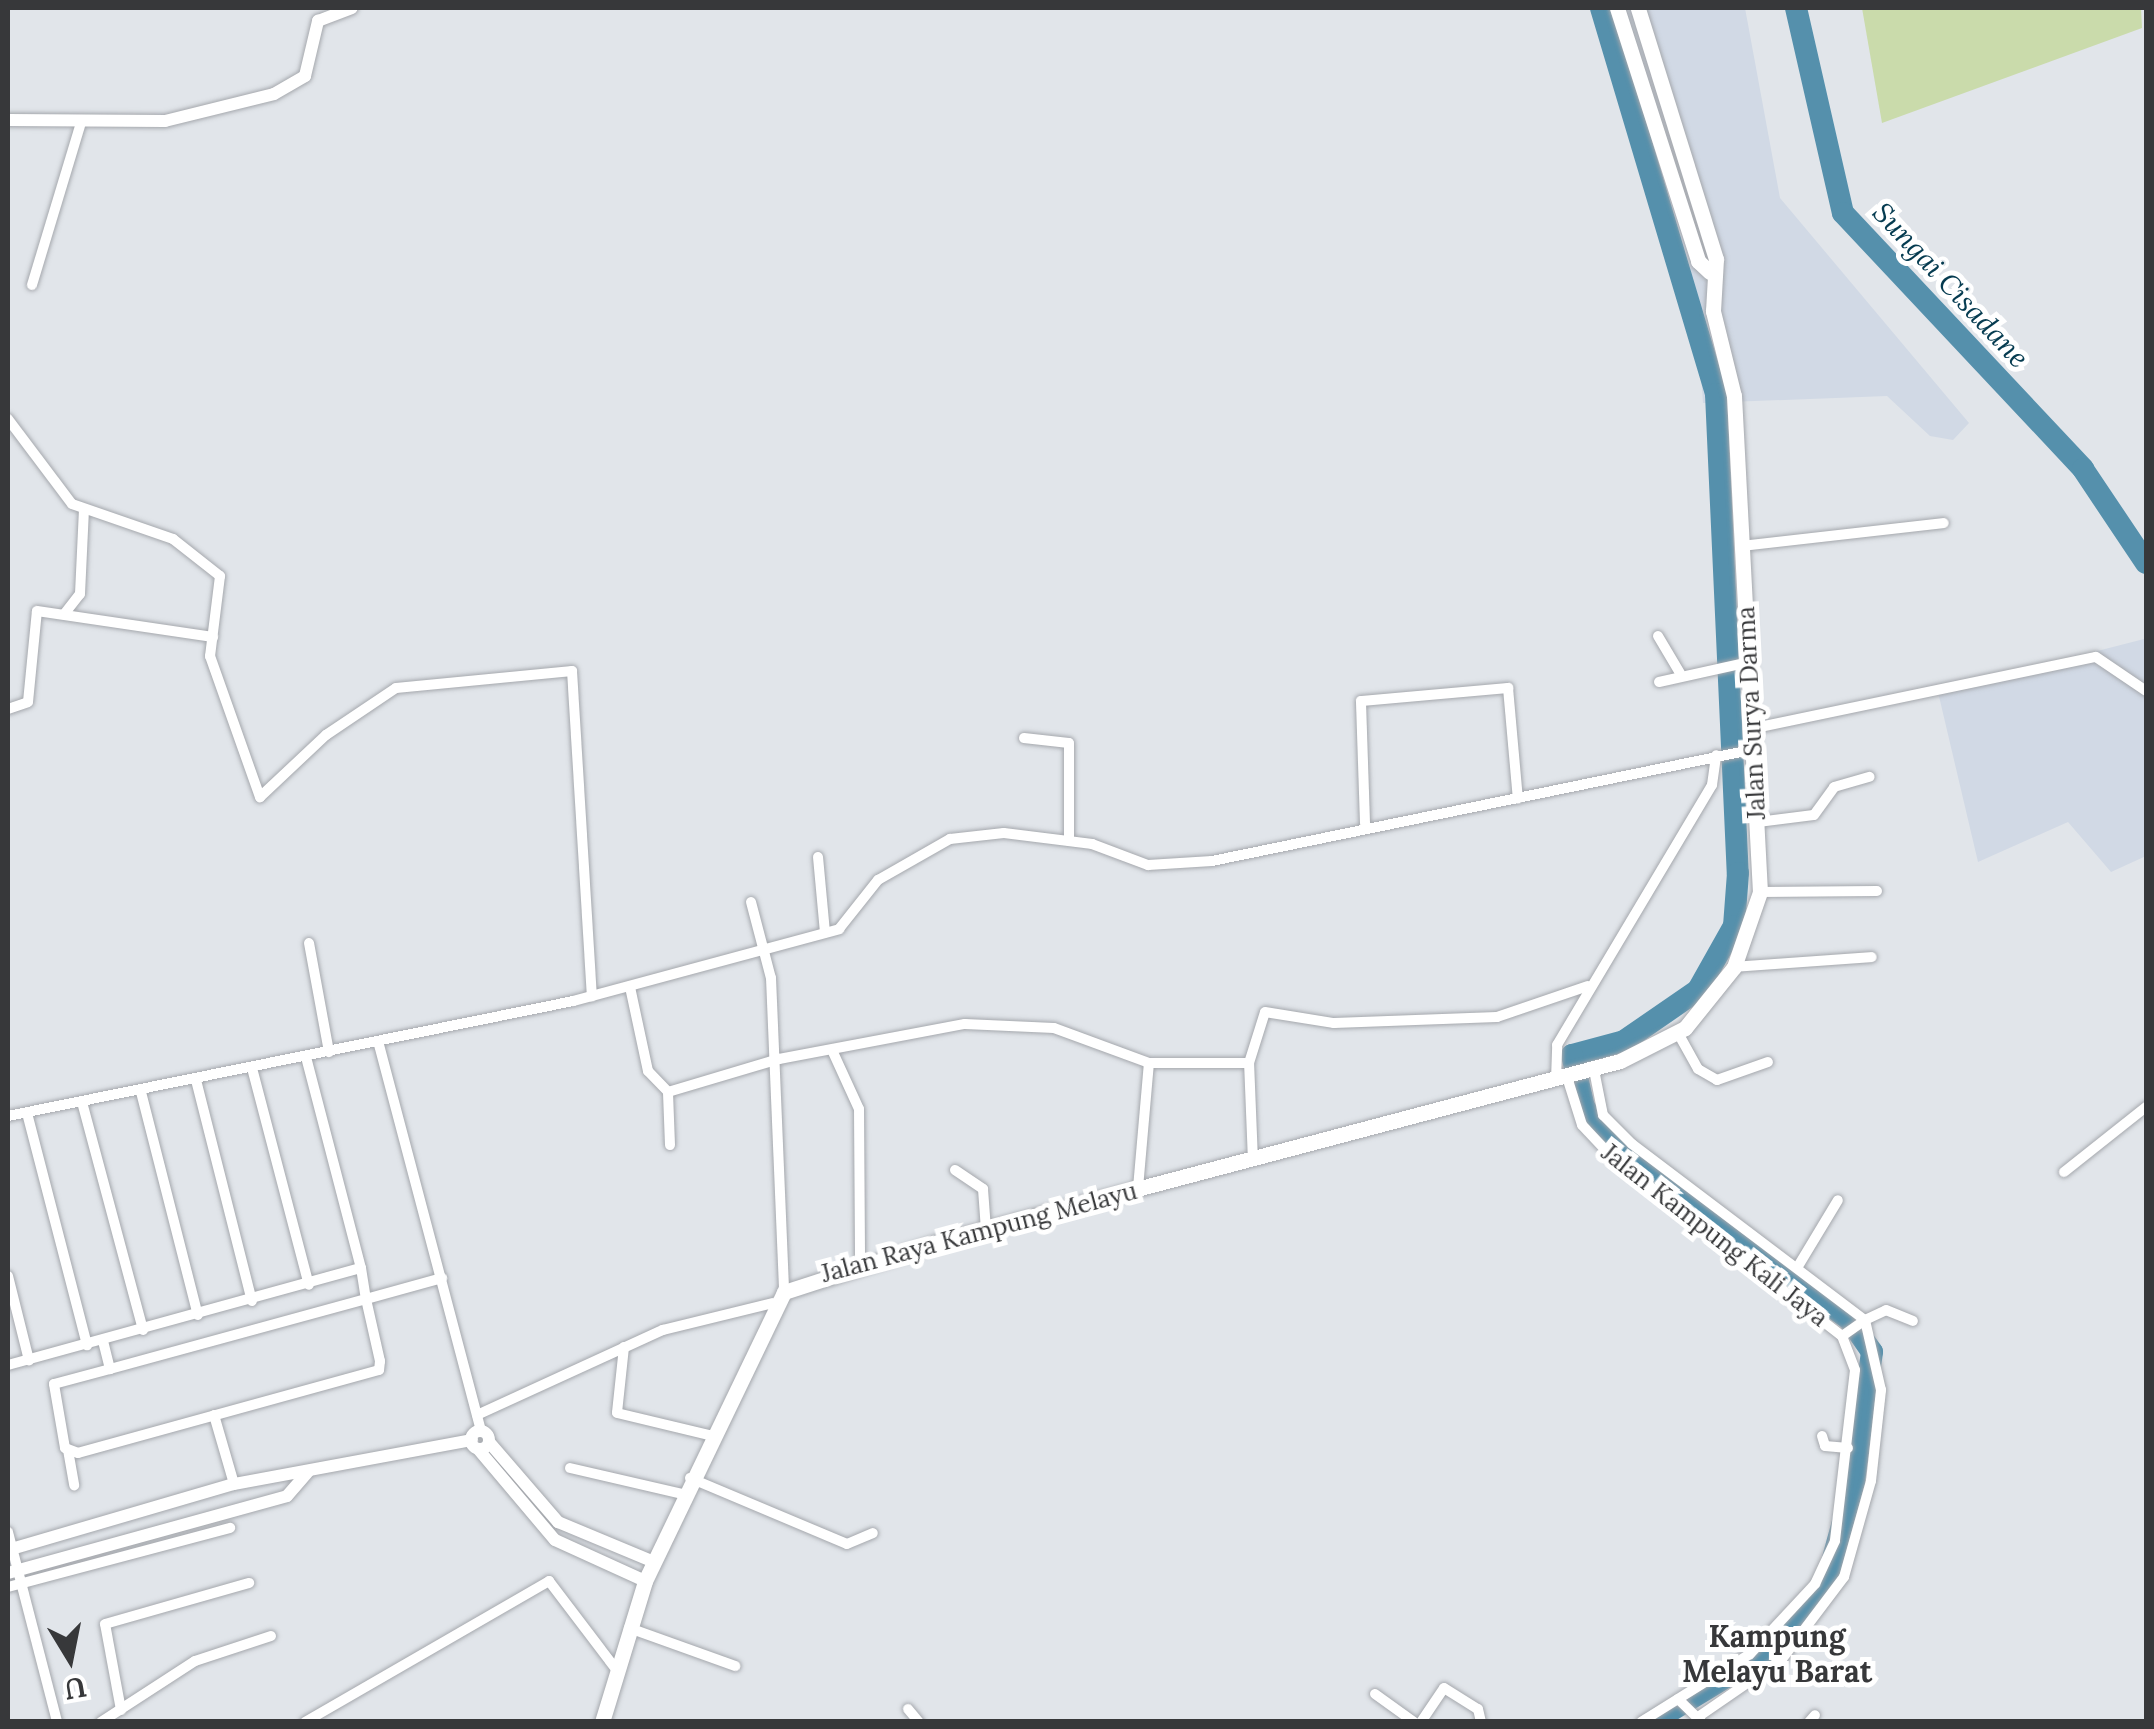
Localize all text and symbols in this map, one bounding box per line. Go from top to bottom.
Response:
water label: Sungai Cisadane [1866,196,2036,374]
street label: Jalan Surya Darma [1730,606,1772,820]
street label: Jalan Kampung Kali Jaya [1596,1137,1834,1333]
street label: Jalan Raya Kampung Melayu [818,1175,1140,1289]
north arrow [20,1609,120,1709]
district label: Kampung Melayu Barat [1682,1618,1872,1688]
text: U [62,1669,89,1708]

